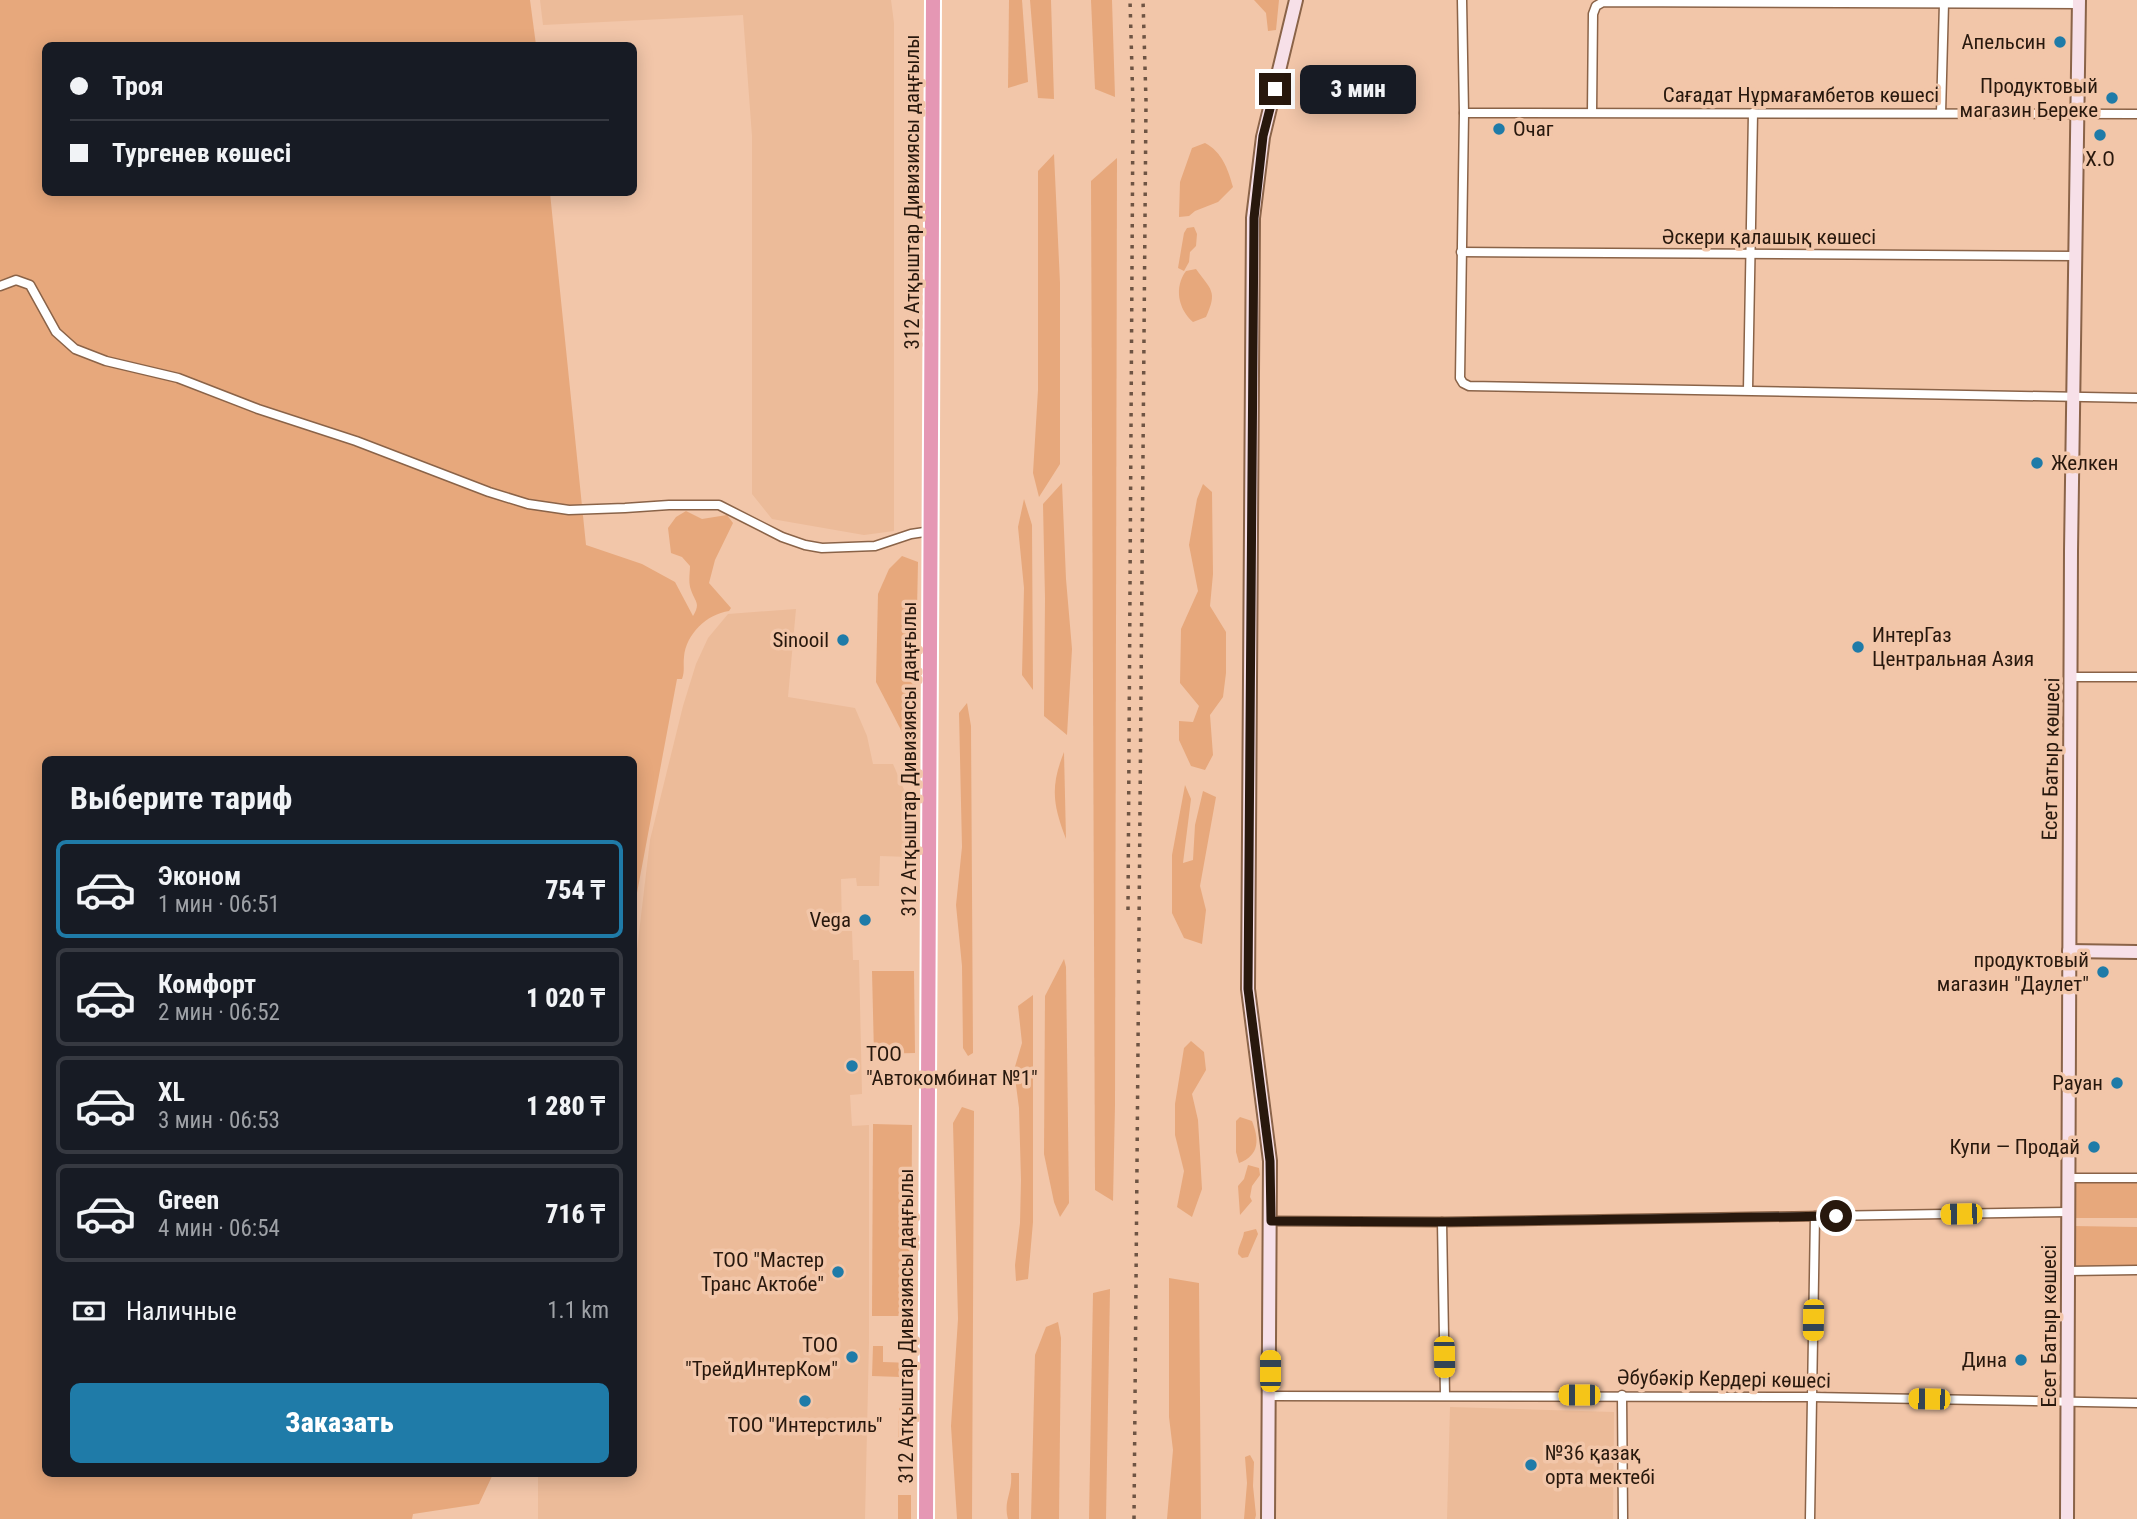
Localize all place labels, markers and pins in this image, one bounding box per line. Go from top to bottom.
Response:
place label: Апельсин [1962,30,2046,54]
marker: Апельсин [2052,34,2068,50]
place label: Продуктовый магазин Береке [1960,74,2098,122]
marker: Продуктовый магазин Береке [2104,90,2120,106]
place label: Очаг [1513,117,1554,141]
marker: Очаг [1491,121,1507,137]
marker: X.O [2092,127,2108,143]
place label: X.O [2085,147,2115,171]
place label: Желкен [2051,451,2118,475]
marker: Желкен [2029,455,2045,471]
place label: ИнтерГаз Центральная Азия [1872,623,2034,671]
place label: Sinooil [772,628,829,652]
marker: Sinooil [835,632,851,648]
marker: ИнтерГаз Центральная Азия [1850,639,1866,655]
place label: Vega [809,908,851,932]
marker: Vega [857,912,873,928]
place label: продуктовый магазин "Даулет" [1937,948,2089,996]
marker: продуктовый магазин "Даулет" [2095,964,2111,980]
place label: ТОО "Автокомбинат №1" [866,1042,1038,1090]
marker: ТОО "Автокомбинат №1" [844,1058,860,1074]
place label: Рауан [2052,1071,2103,1095]
marker: Рауан [2109,1075,2125,1091]
place label: Купи — Продай [1949,1135,2080,1159]
marker: Купи — Продай [2086,1139,2102,1155]
place label: ТОО "Мастер Транс Актобе" [701,1248,824,1296]
marker: ТОО "Мастер Транс Актобе" [830,1264,846,1280]
place label: ТОО "ТрейдИнтерКом" [685,1333,838,1381]
place label: Дина [1962,1348,2007,1372]
marker: ТОО "ТрейдИнтерКом" [844,1349,860,1365]
marker: Дина [2013,1352,2029,1368]
marker: ТОО "Интерстиль" [797,1393,813,1409]
place label: ТОО "Интерстиль" [728,1413,882,1437]
place label: №36 қазақ орта мектебі [1545,1441,1655,1489]
marker: №36 қазақ орта мектебі [1523,1457,1539,1473]

